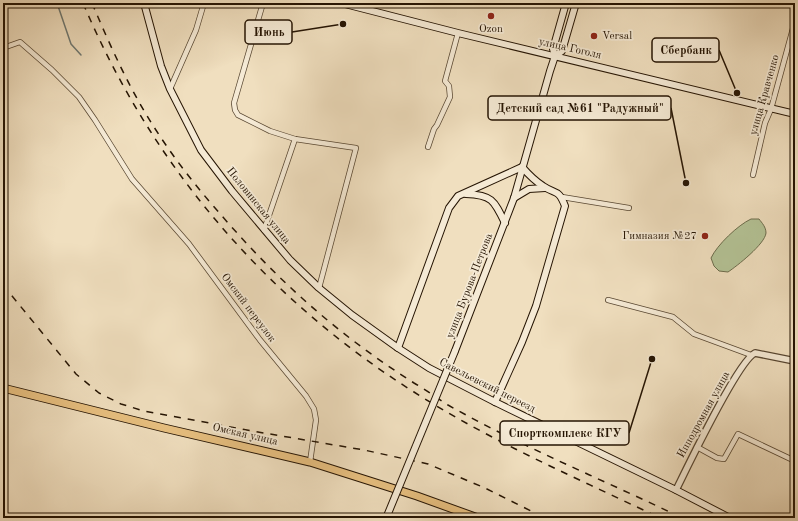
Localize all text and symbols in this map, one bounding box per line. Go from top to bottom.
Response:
marker: Ozon [486,11,496,21]
callout: Июнь [245,20,292,44]
place label: Ozon [479,24,503,35]
text: Июнь [253,27,285,39]
marker: Versal [589,31,599,41]
place label: Versal [602,31,632,42]
street label: улица Гоголя [538,36,603,62]
callout: Сбербанк [652,38,719,62]
text: Сбербанк [660,45,712,57]
street label: улица Кравченко [748,53,782,137]
callout: Детский сад №61 "Радужный" [488,96,671,120]
text: Детский сад №61 "Радужный" [496,103,664,115]
street label: Половинская улица [224,166,293,247]
street label: улица Бурова-Петрова [445,231,495,340]
place label: Гимназия №27 [622,231,697,242]
marker: Гимназия №27 [700,231,710,241]
street label: Омский переулок [219,272,278,345]
street label: Савельевский переезд [437,357,537,415]
street label: Ипподромная улица [676,369,733,460]
callout: Спорткомплекс КГУ [500,421,629,445]
street label: Омская улица [211,422,279,448]
text: Спорткомплекс КГУ [508,428,622,440]

